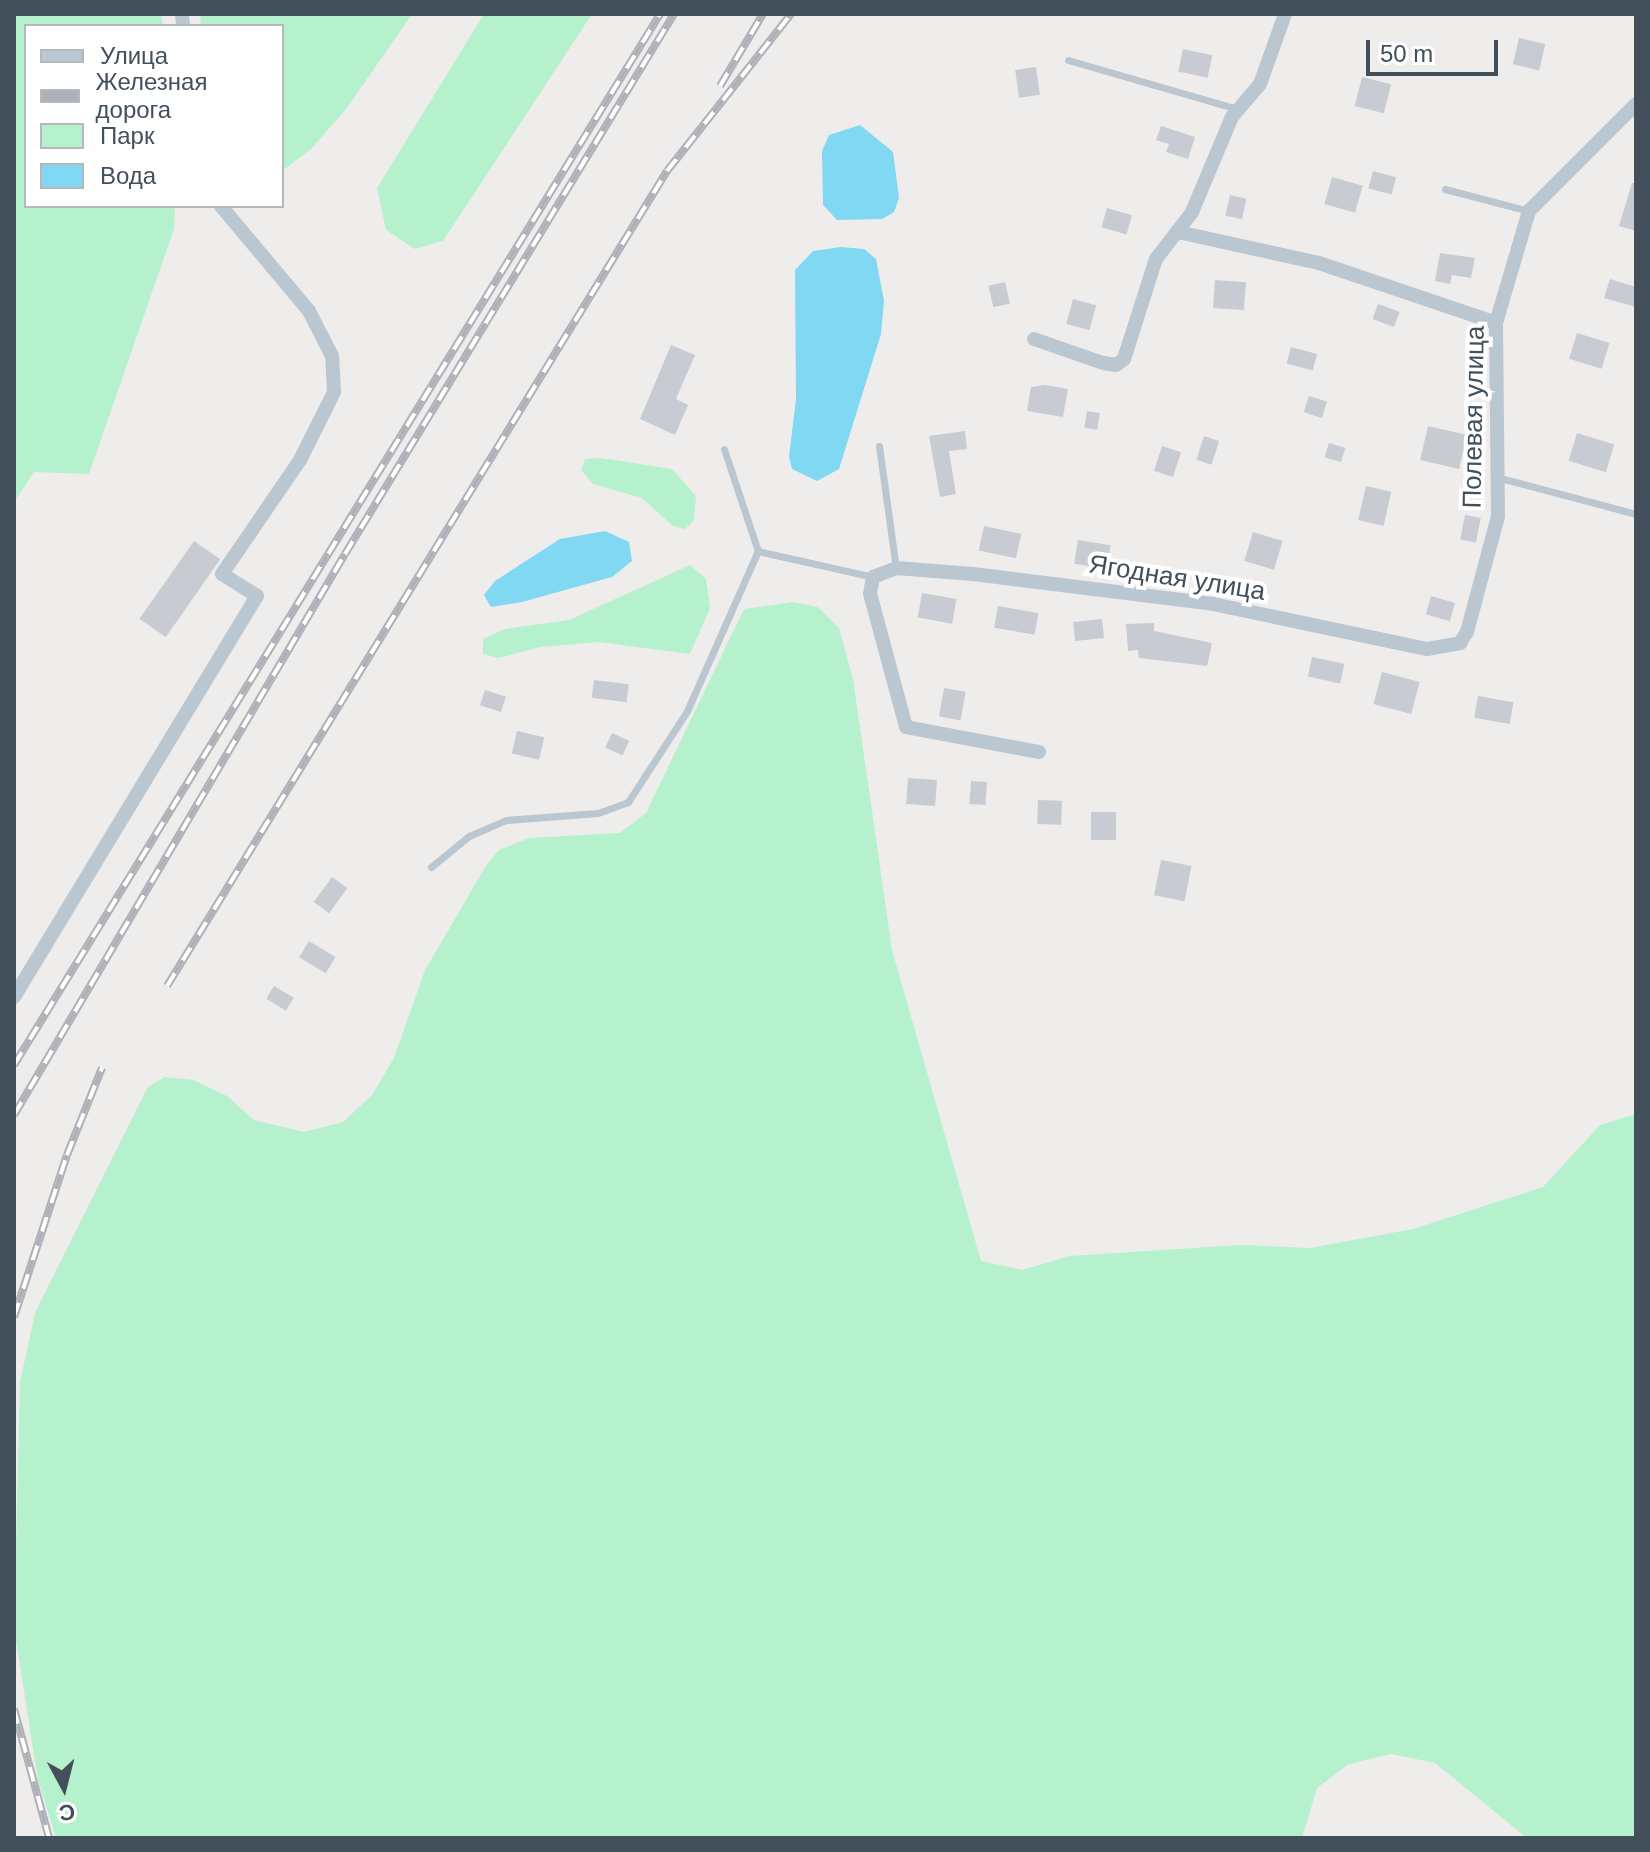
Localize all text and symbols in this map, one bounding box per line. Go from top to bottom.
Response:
legend [24,24,284,208]
scale bar [1370,24,1502,74]
text: 50 m [1380,40,1433,67]
text: Улица [100,42,168,69]
text: Железная дорога [96,68,207,123]
text: Парк [100,122,154,149]
text: Вода [100,162,156,189]
street label: Полевая улица [1457,325,1491,509]
street label: Ягодная улица [1086,549,1268,607]
north arrow [24,1748,104,1828]
text: С [58,1799,76,1826]

